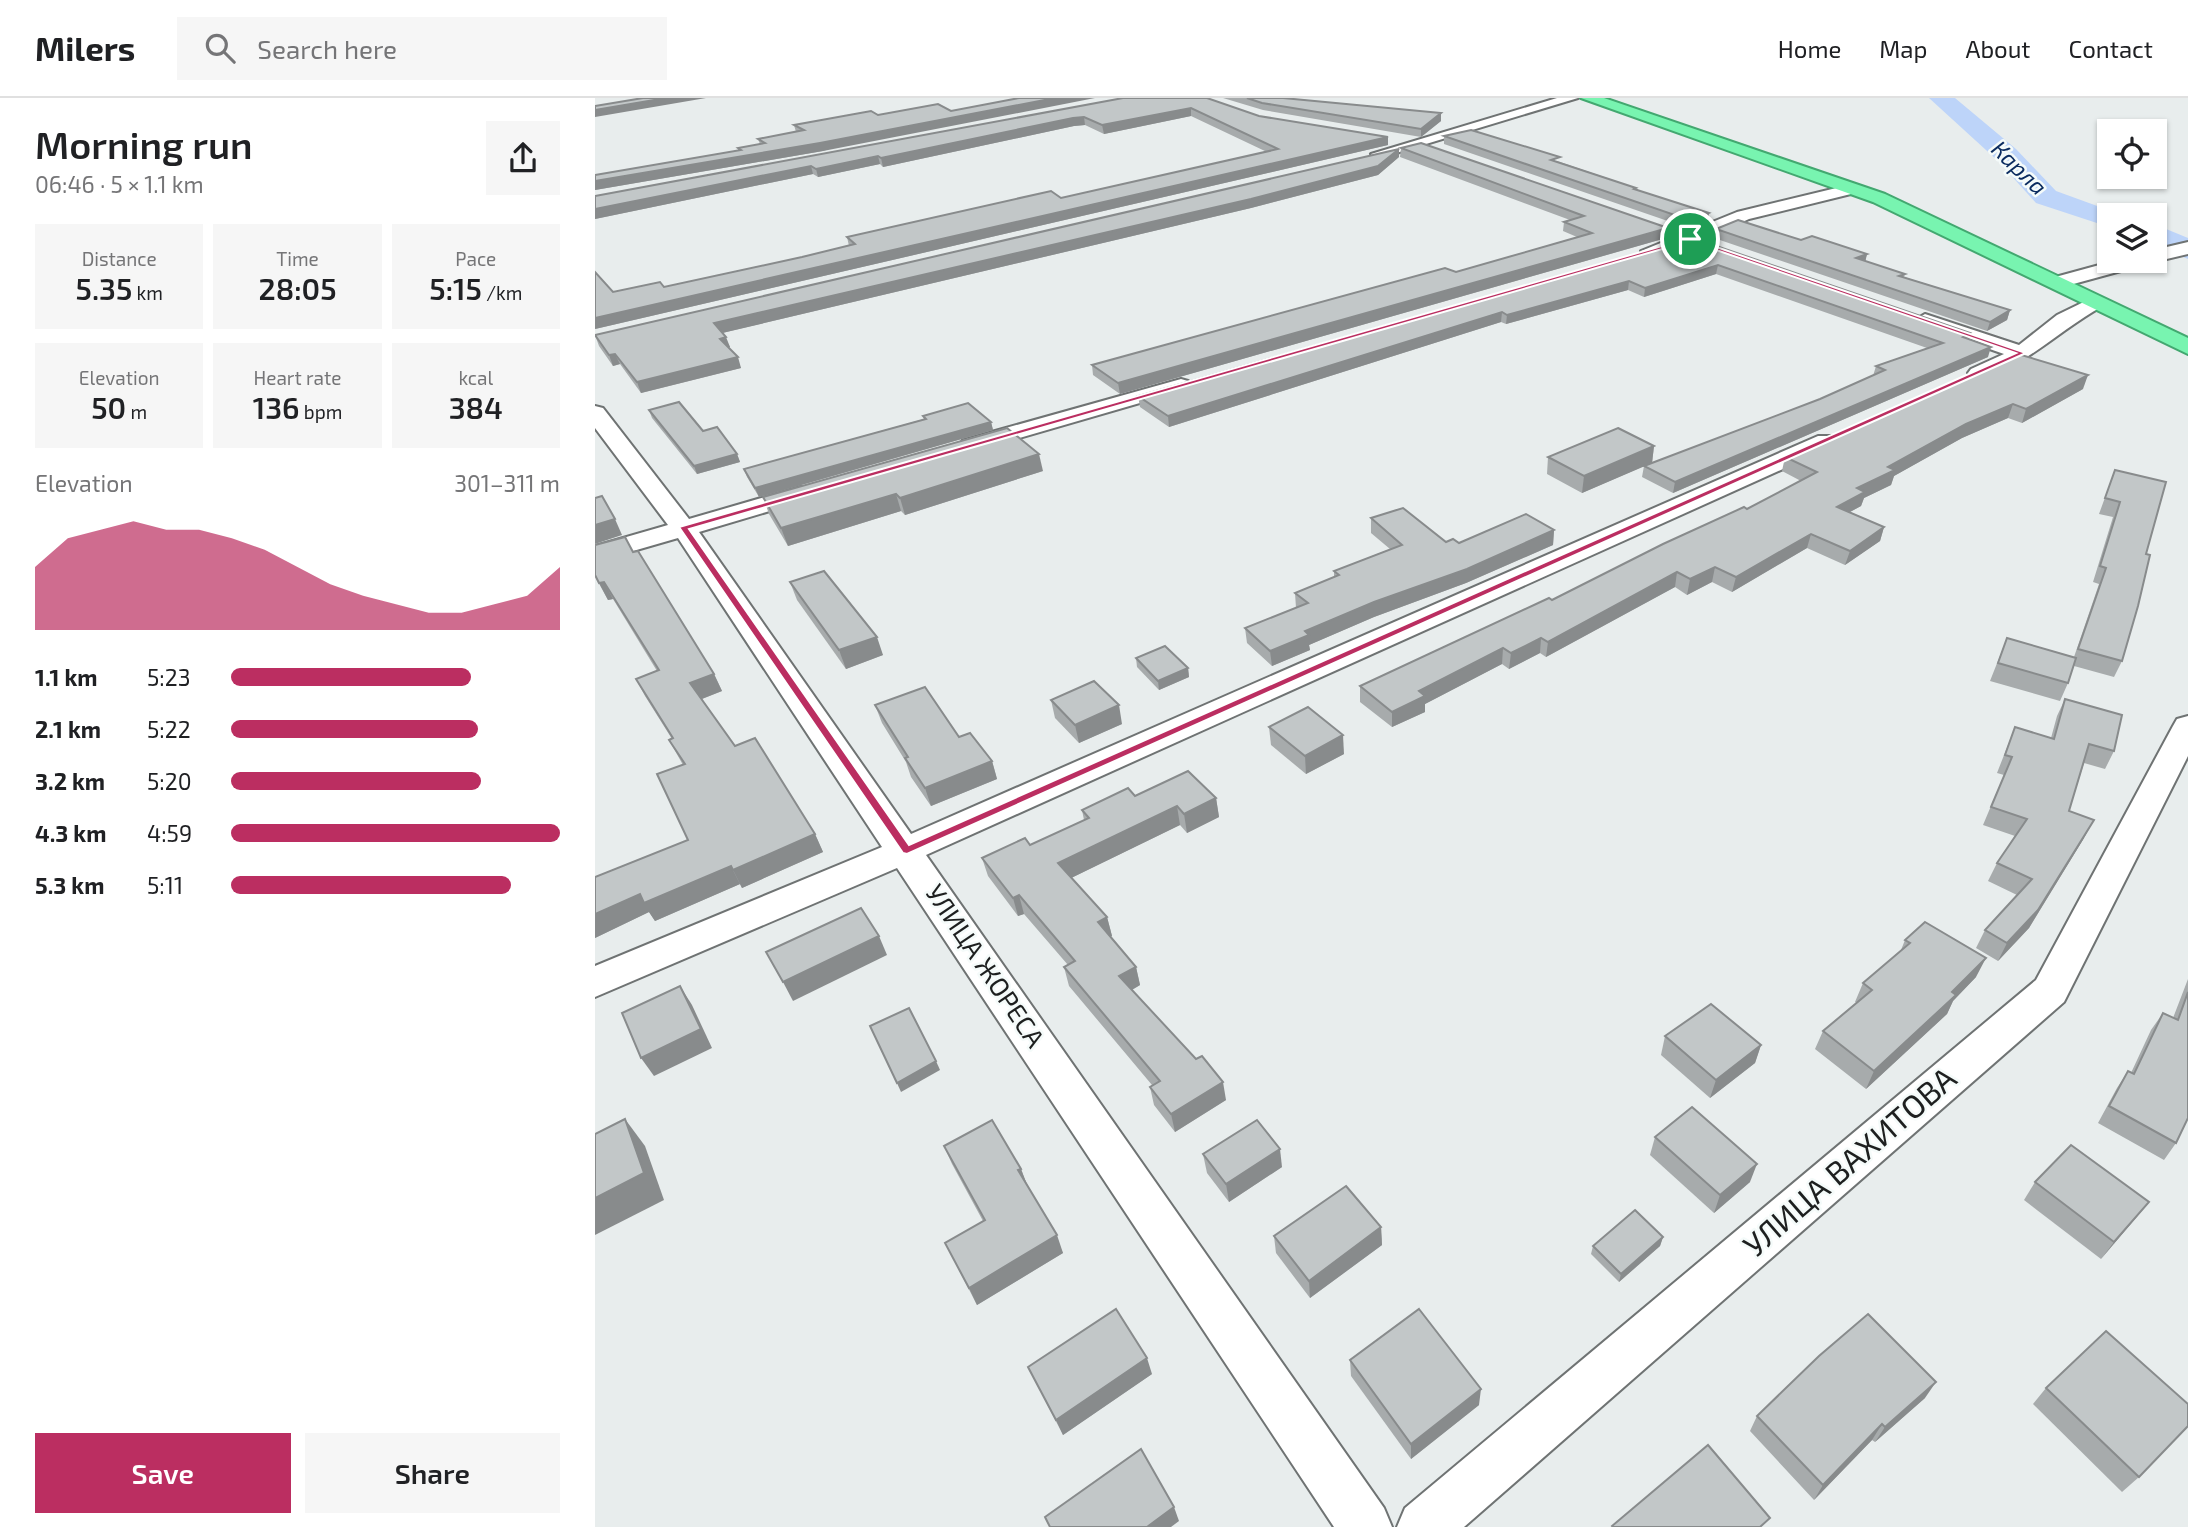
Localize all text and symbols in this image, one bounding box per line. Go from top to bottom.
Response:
search box [177,17,667,80]
text: Milers [35,28,135,68]
icon: search [201,29,239,67]
text: Search here [257,33,397,64]
text: Home [1778,34,1841,63]
text: Map [1879,34,1927,63]
text: About [1965,34,2031,63]
text: Contact [2069,34,2153,63]
map controls [2097,119,2167,273]
button: locate [2097,119,2167,189]
text: Morning run [35,121,253,167]
button: share [486,121,560,195]
water label: Карла [1986,134,2053,200]
text: 06:46 · 5 × 1.1 km [35,170,204,198]
button: layers [2097,203,2167,273]
pin [1660,209,1720,269]
icon: arrive [1671,220,1709,258]
text: Distance [82,247,157,270]
text: Time [276,247,319,270]
text: Pace [455,247,496,270]
text: 5.35 [76,270,132,306]
text: 28:05 [258,270,337,306]
text: 5:15 [429,270,482,306]
text: km [132,281,163,304]
text: /km [482,281,522,304]
text: Elevation [79,366,159,389]
text: Heart rate [254,366,341,389]
text: kcal [458,366,493,389]
text: 50 [91,389,126,425]
text: 136 [253,389,300,425]
text: 384 [449,389,503,425]
text: m [126,400,147,423]
text: bpm [300,400,342,423]
text: Elevation [35,469,133,497]
text: 301–311 m [454,469,560,497]
text: 1.1 km [35,663,98,691]
text: 5:23 [147,663,190,691]
text: 2.1 km [35,715,101,743]
text: 5:22 [147,715,191,743]
text: 3.2 km [35,767,105,795]
text: 5:20 [147,767,192,795]
text: 4.3 km [35,819,106,847]
text: 4:59 [147,819,192,847]
text: 5.3 km [35,871,104,899]
text: 5:11 [147,871,183,899]
street label: УЛИЦА ЖОРЕСА [920,878,1052,1053]
street label: УЛИЦА ВАХИТОВА [1735,1058,1963,1263]
button: Save [35,1433,291,1513]
button: Share [305,1433,560,1513]

